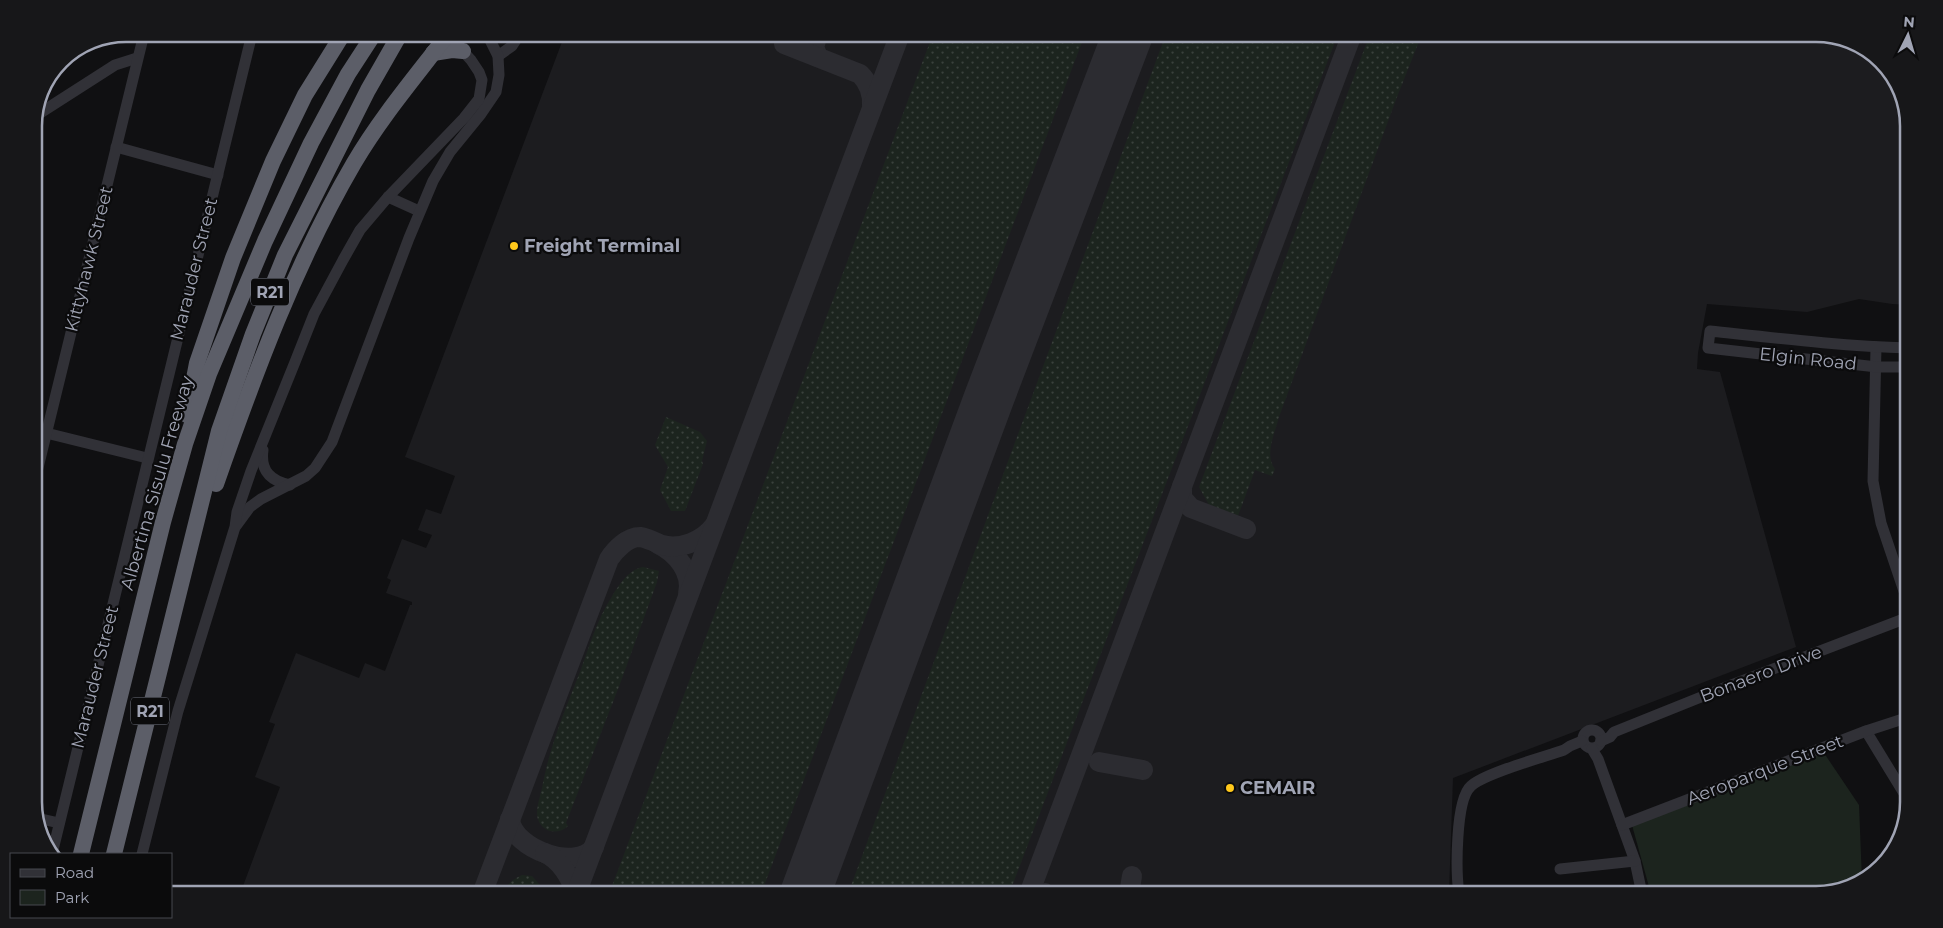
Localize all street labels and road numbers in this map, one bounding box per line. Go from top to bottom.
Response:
street label: Kittyhawk Street [60,184,118,334]
street label: Marauder Street [166,195,222,343]
road number: R21 [251,278,289,306]
street label: Elgin Road [1758,343,1858,375]
street label: Albertina Sisulu Freeway [116,373,198,593]
street label: Marauder Street [67,603,123,751]
street label: Bonaero Drive [1697,641,1825,707]
road number: R21 [131,698,169,724]
street label: Aeroparque Street [1684,730,1846,810]

